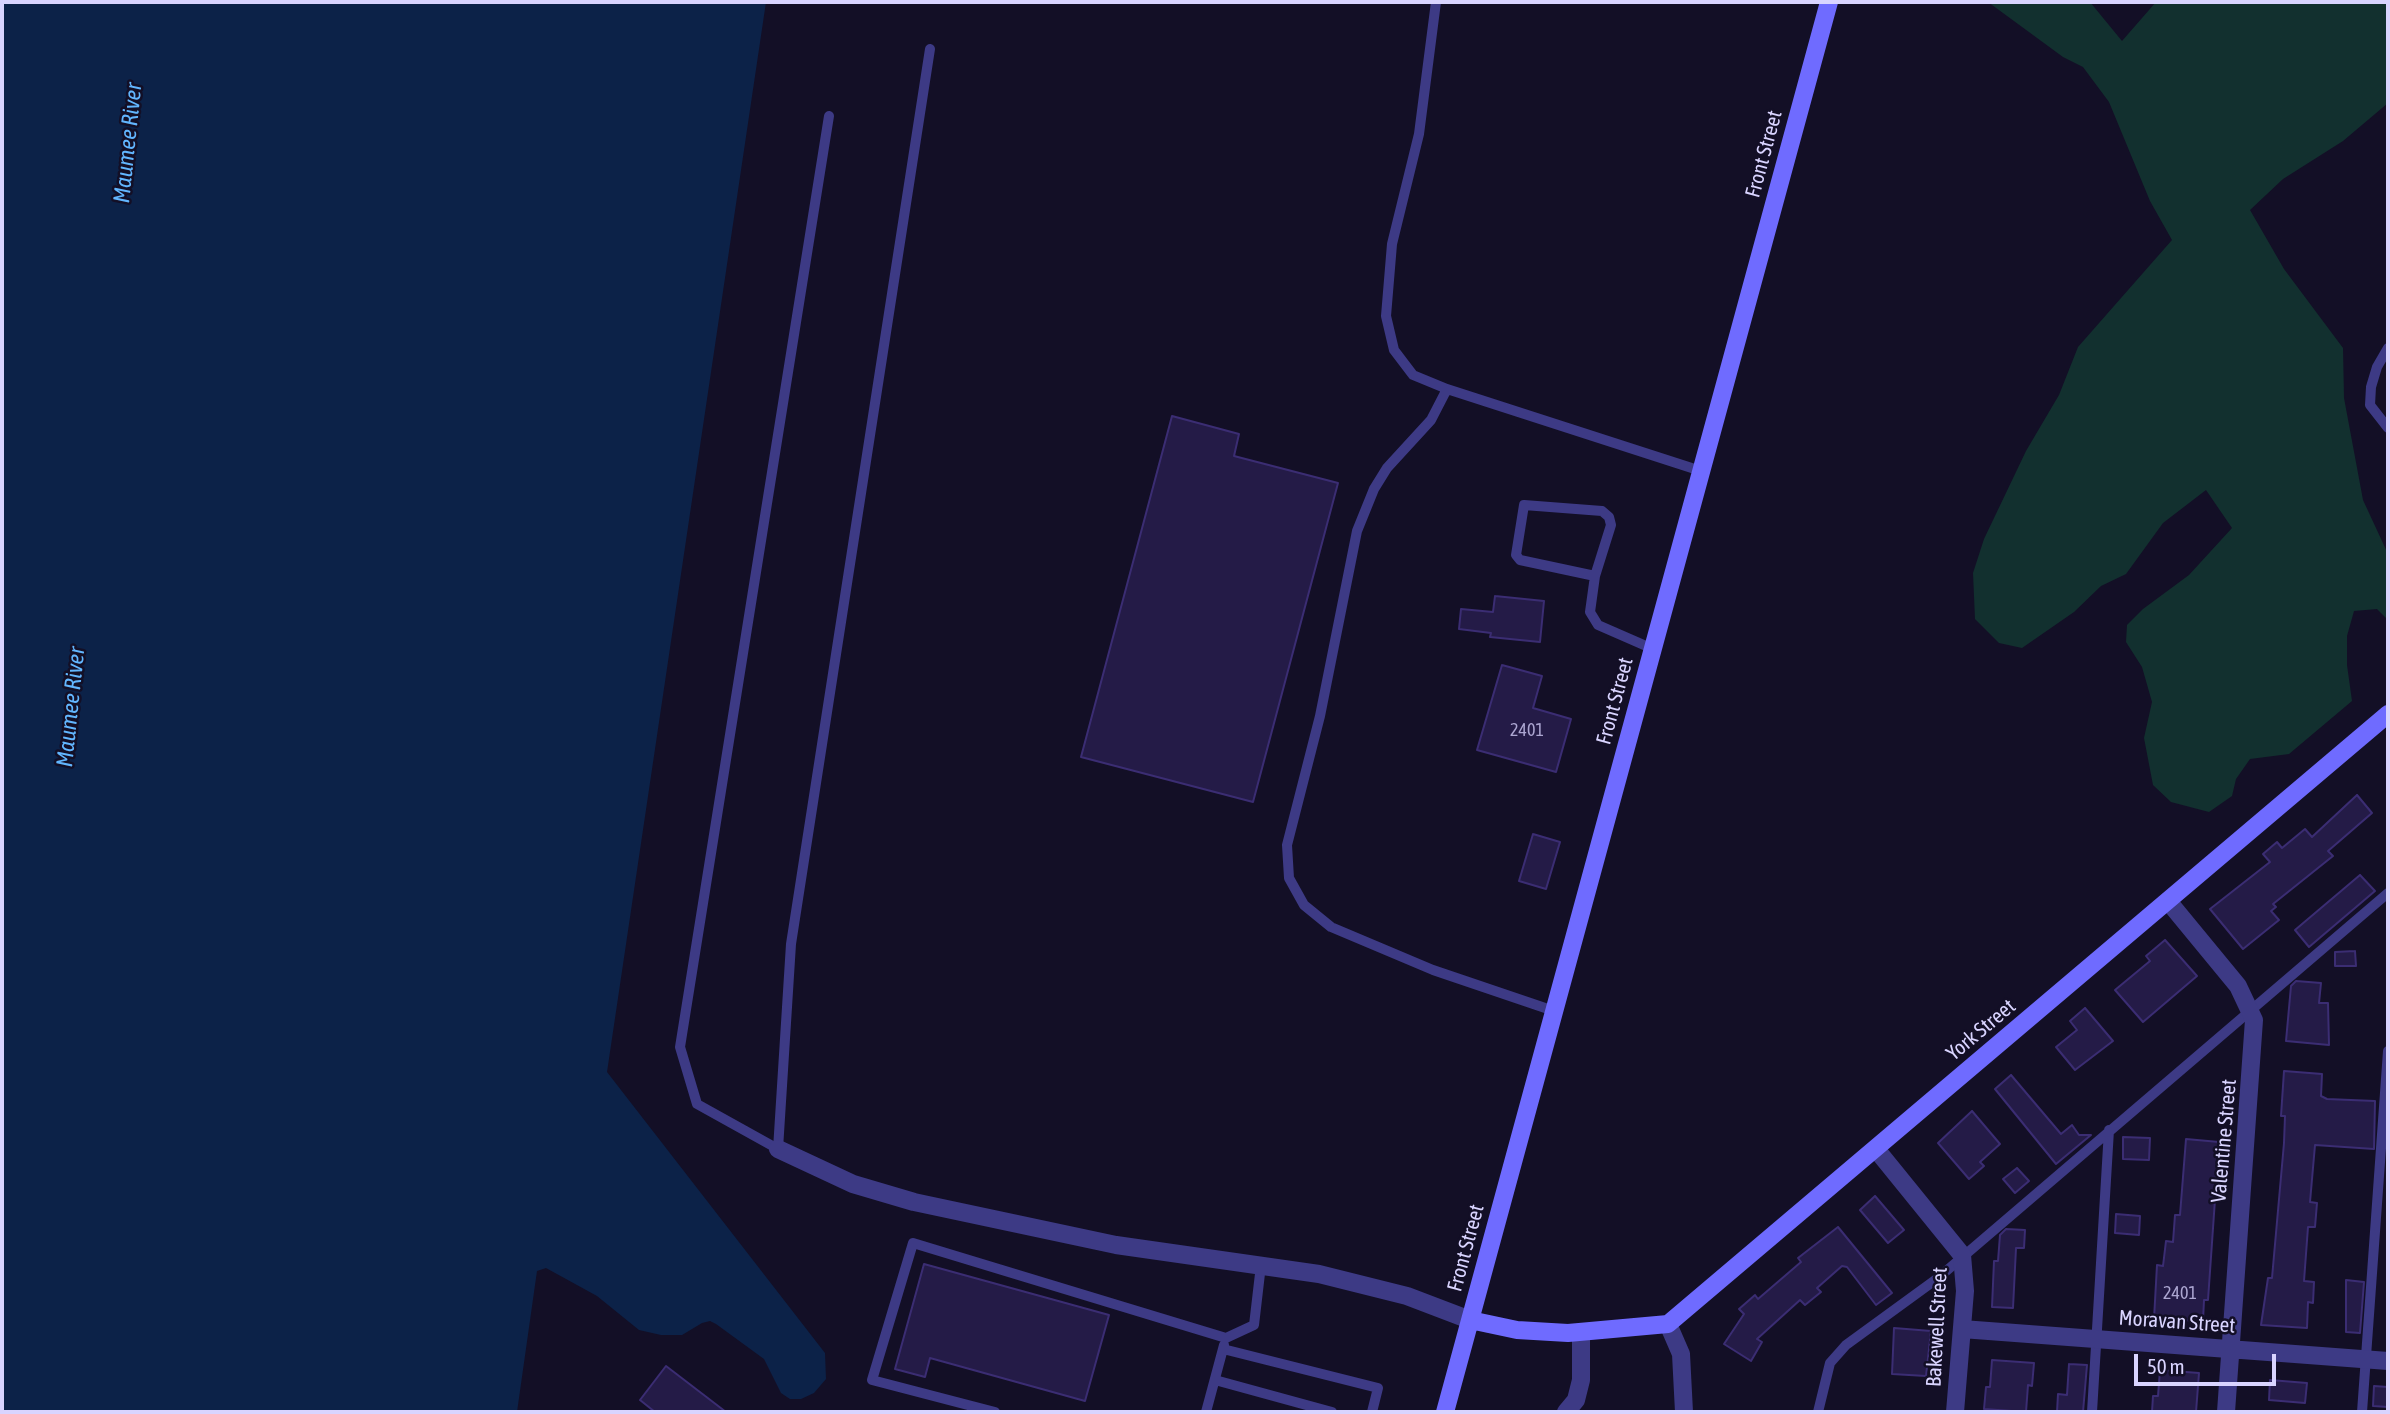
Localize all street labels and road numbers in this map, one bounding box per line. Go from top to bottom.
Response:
street label: Front Street [1740,108,1788,200]
street label: Front Street [1591,655,1639,747]
street label: York Street [1941,994,2021,1066]
street label: Valentine Street [2206,1078,2242,1204]
street label: Front Street [1442,1202,1490,1294]
street label: Bakewell Street [1921,1267,1953,1387]
street label: Moravan Street [2118,1305,2236,1339]

